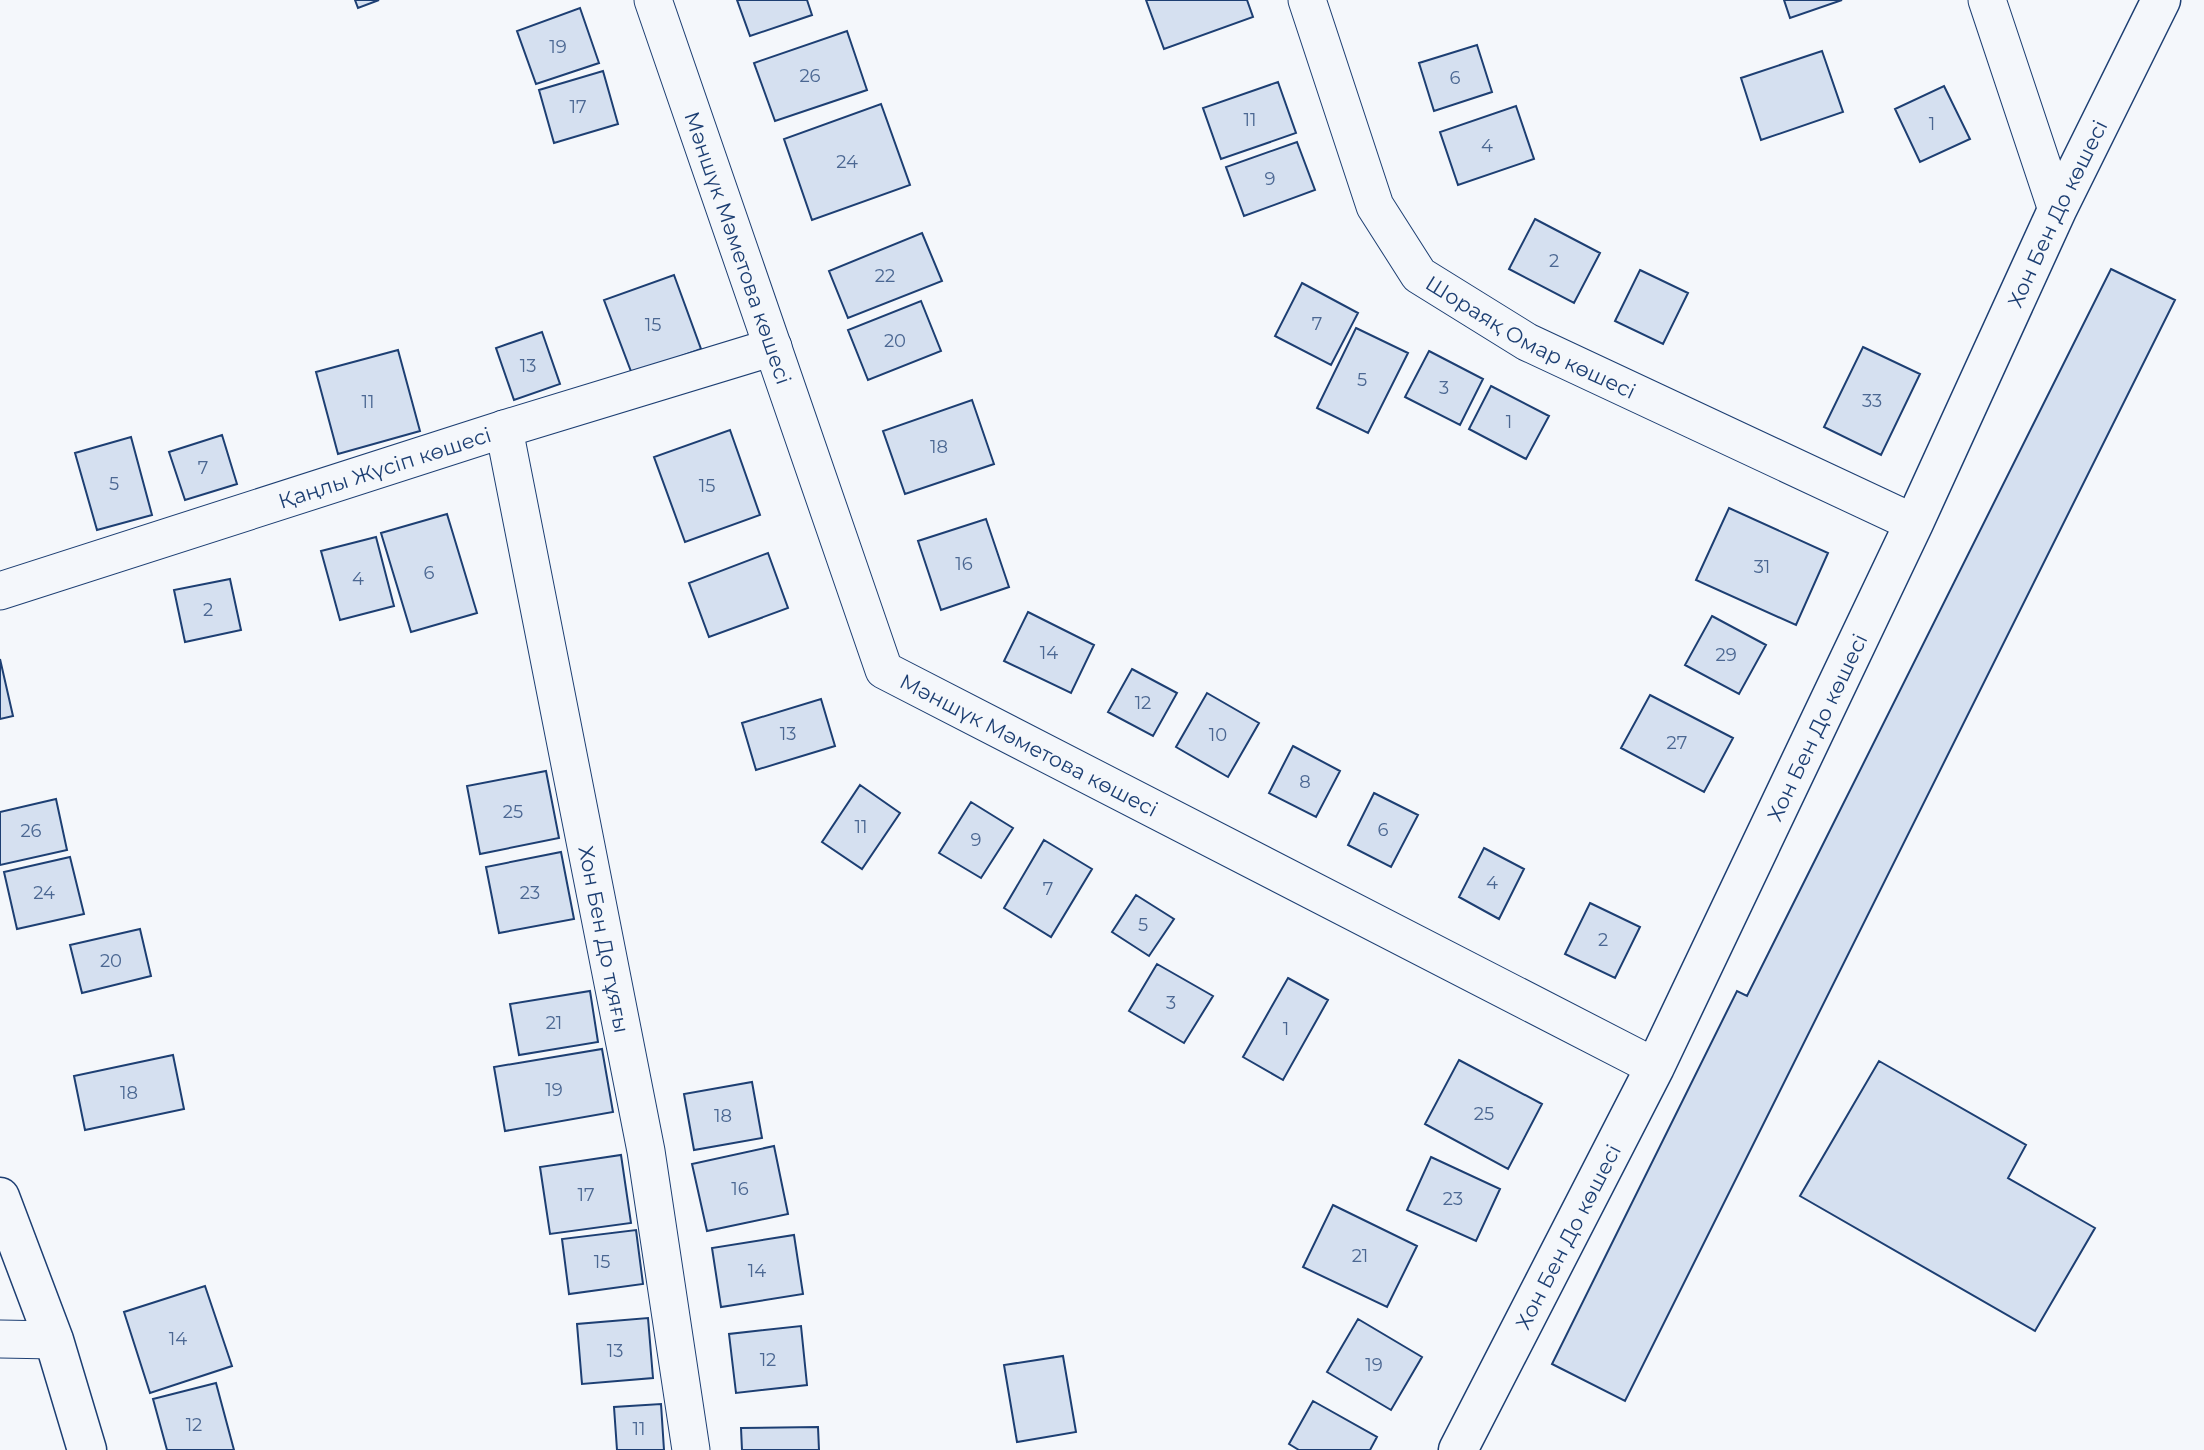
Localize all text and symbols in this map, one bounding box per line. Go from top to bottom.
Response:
house number: 19 [549,36,567,58]
house number: 26 [799,65,821,87]
house number: 6 [1450,67,1461,89]
house number: 17 [569,96,587,118]
street label: Мәншүк Мәметова көшесі [680,108,797,387]
house number: 11 [1244,109,1257,131]
house number: 1 [1929,113,1935,135]
street label: Хон Бен До көшесі [2002,116,2112,311]
house number: 4 [1481,135,1493,157]
house number: 24 [836,151,858,173]
house number: 9 [1265,168,1276,190]
house number: 2 [1549,250,1559,272]
house number: 22 [875,265,895,287]
street label: Шораяқ Омар көшесі [1421,270,1640,404]
house number: 7 [1312,313,1322,335]
house number: 15 [645,314,661,336]
house number: 20 [884,330,906,352]
house number: 13 [520,355,536,377]
house number: 5 [1357,369,1367,391]
house number: 3 [1439,377,1449,399]
house number: 33 [1862,390,1882,412]
house number: 11 [362,391,375,413]
house number: 1 [1506,411,1512,433]
street label: Қаңлы Жүсіп көшесі [275,421,494,513]
house number: 18 [930,436,948,458]
house number: 7 [198,457,208,479]
house number: 5 [109,473,119,495]
house number: 15 [699,475,715,497]
house number: 16 [955,553,973,575]
house number: 31 [1754,556,1770,578]
house number: 6 [424,562,435,584]
house number: 4 [352,568,364,590]
house number: 2 [203,599,213,621]
street label: Хон Бен До көшесі [1762,630,1872,825]
house number: 14 [1040,642,1058,664]
house number: 29 [1715,644,1737,666]
street label: Мәншүк Мәметова көшесі [896,668,1162,821]
house number: 12 [1135,692,1151,714]
house number: 13 [780,723,796,745]
house number: 10 [1209,724,1227,746]
house number: 27 [1667,732,1687,754]
house number: 8 [1299,771,1311,793]
house number: 25 [503,801,523,823]
house number: 11 [855,816,868,838]
house number: 6 [1378,819,1389,841]
house number: 26 [20,820,42,842]
house number: 9 [971,829,982,851]
street label: Хон Бен До тұяғы [574,843,635,1035]
house number: 4 [1486,872,1498,894]
house number: 7 [1043,878,1053,900]
house number: 24 [33,882,55,904]
house number: 23 [520,882,540,904]
house number: 5 [1138,914,1148,936]
house number: 2 [1598,929,1608,951]
house number: 20 [100,950,122,972]
house number: 3 [1166,992,1176,1014]
house number: 21 [546,1012,562,1034]
house number: 1 [1283,1018,1289,1040]
house number: 19 [545,1079,563,1101]
house number: 18 [120,1082,138,1104]
house number: 25 [1474,1103,1494,1125]
house number: 18 [714,1105,732,1127]
street label: Хон Бен До көшесі [1510,1140,1626,1333]
house number: 16 [731,1178,749,1200]
house number: 17 [577,1184,595,1206]
house number: 23 [1443,1188,1463,1210]
house number: 21 [1352,1245,1368,1267]
house number: 15 [594,1251,610,1273]
house number: 14 [748,1260,766,1282]
house number: 14 [169,1328,187,1350]
house number: 13 [607,1340,623,1362]
house number: 12 [760,1349,776,1371]
house number: 19 [1365,1354,1383,1376]
house number: 12 [186,1414,202,1436]
house number: 11 [633,1418,646,1440]

